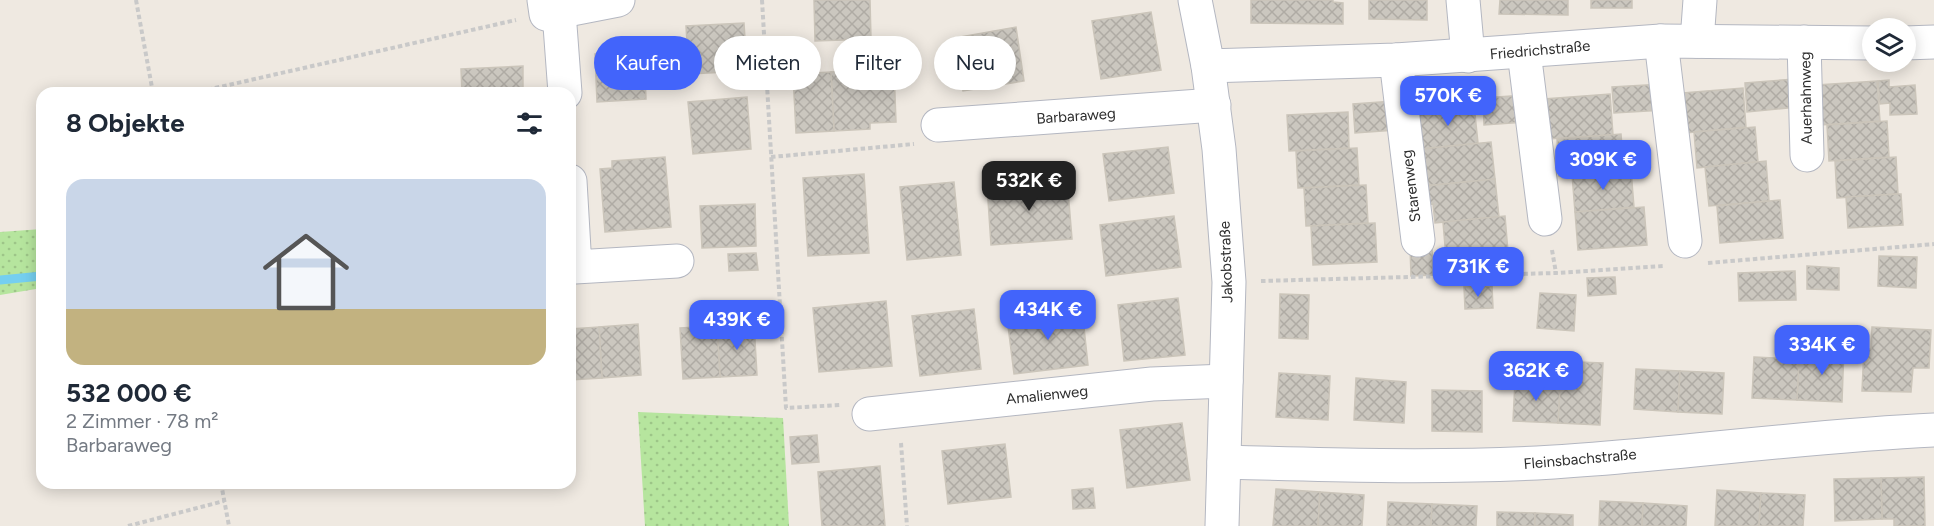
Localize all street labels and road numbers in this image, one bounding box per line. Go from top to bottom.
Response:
street label: Friedrichstraße [1489,37,1591,63]
street label: Auerhahnweg [1796,51,1816,145]
street label: Barbaraweg [1036,104,1116,128]
street label: Starenweg [1398,149,1424,223]
street label: Jakobstraße [1216,221,1236,303]
street label: Amalienweg [1005,382,1089,408]
street label: Fleinsbachstraße [1523,445,1637,473]

